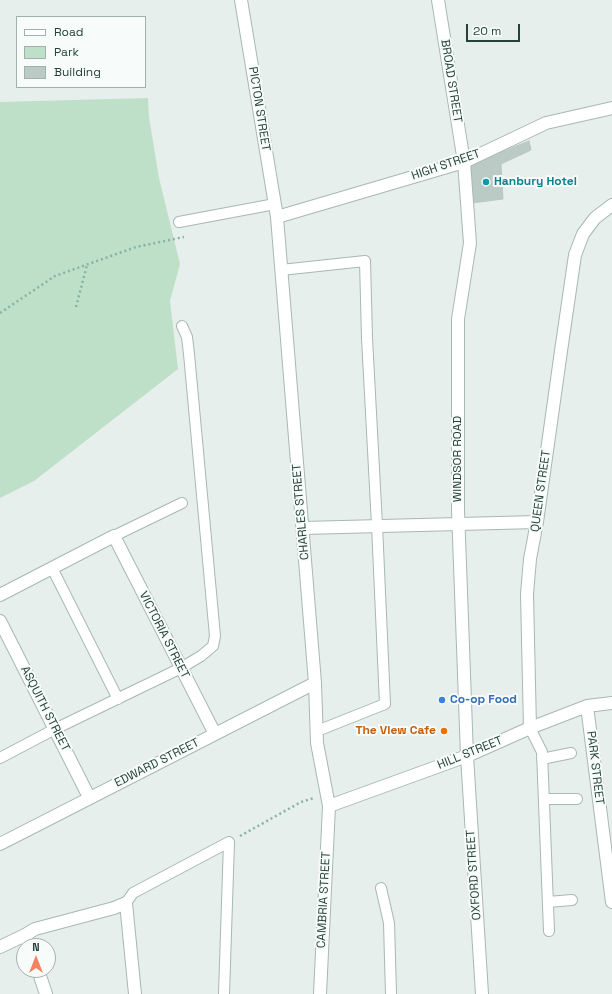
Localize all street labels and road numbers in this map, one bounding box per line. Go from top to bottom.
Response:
street label: BROAD STREET [437,38,465,124]
street label: PICTON STREET [245,66,273,152]
street label: HIGH STREET [410,146,482,184]
street label: WINDSOR ROAD [451,416,465,502]
street label: QUEEN STREET [528,449,554,533]
street label: CHARLES STREET [290,463,312,561]
street label: VICTORIA STREET [136,589,192,681]
street label: ASQUITH STREET [17,664,73,754]
street label: PARK STREET [583,730,607,806]
street label: HILL STREET [435,733,505,773]
street label: EDWARD STREET [112,735,202,791]
street label: OXFORD STREET [464,829,484,921]
street label: CAMBRIA STREET [314,851,334,949]

